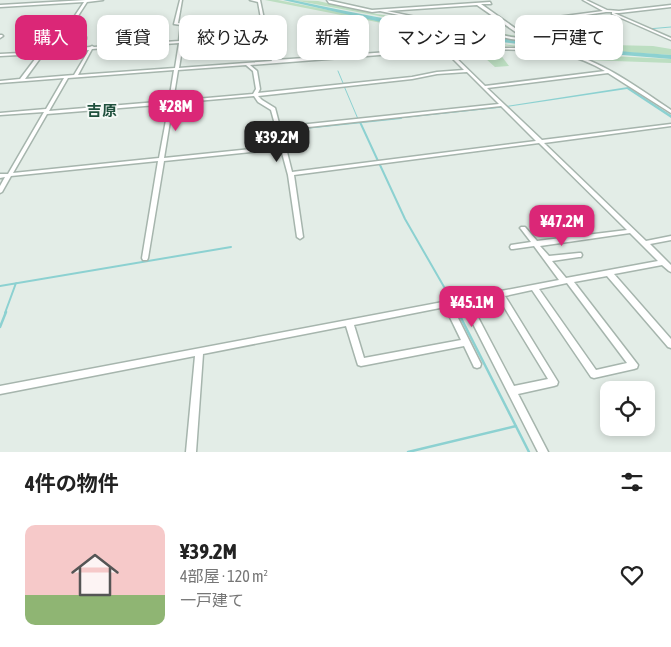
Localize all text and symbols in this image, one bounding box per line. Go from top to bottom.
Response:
chip: 購入 [15,15,87,60]
chip: 賃貸 [97,15,169,60]
chip: 絞り込み [179,15,287,60]
chip: 新着 [297,15,369,60]
chip: マンション [379,15,505,60]
chip: 一戸建て [515,15,623,60]
pin: ¥28M [146,90,206,132]
text: ¥28M [160,97,192,115]
district label: 吉原 [87,102,117,119]
pin: ¥39.2M [236,120,318,163]
text: ¥39.2M [255,128,299,146]
pin: ¥47.2M [521,204,603,247]
text: ¥47.2M [540,212,584,230]
pin: ¥45.1M [431,286,513,328]
text: ¥45.1M [450,293,494,311]
map controls [600,381,655,436]
button: locate [600,381,655,436]
icon: filters [618,468,646,496]
text: 4件の物件 [25,471,119,495]
text: ¥39.2M [180,539,237,563]
icon: home [65,545,125,605]
icon: heart [618,561,646,589]
text: 4部屋 · 120 m² [180,567,268,585]
text: 一戸建て [180,591,244,609]

